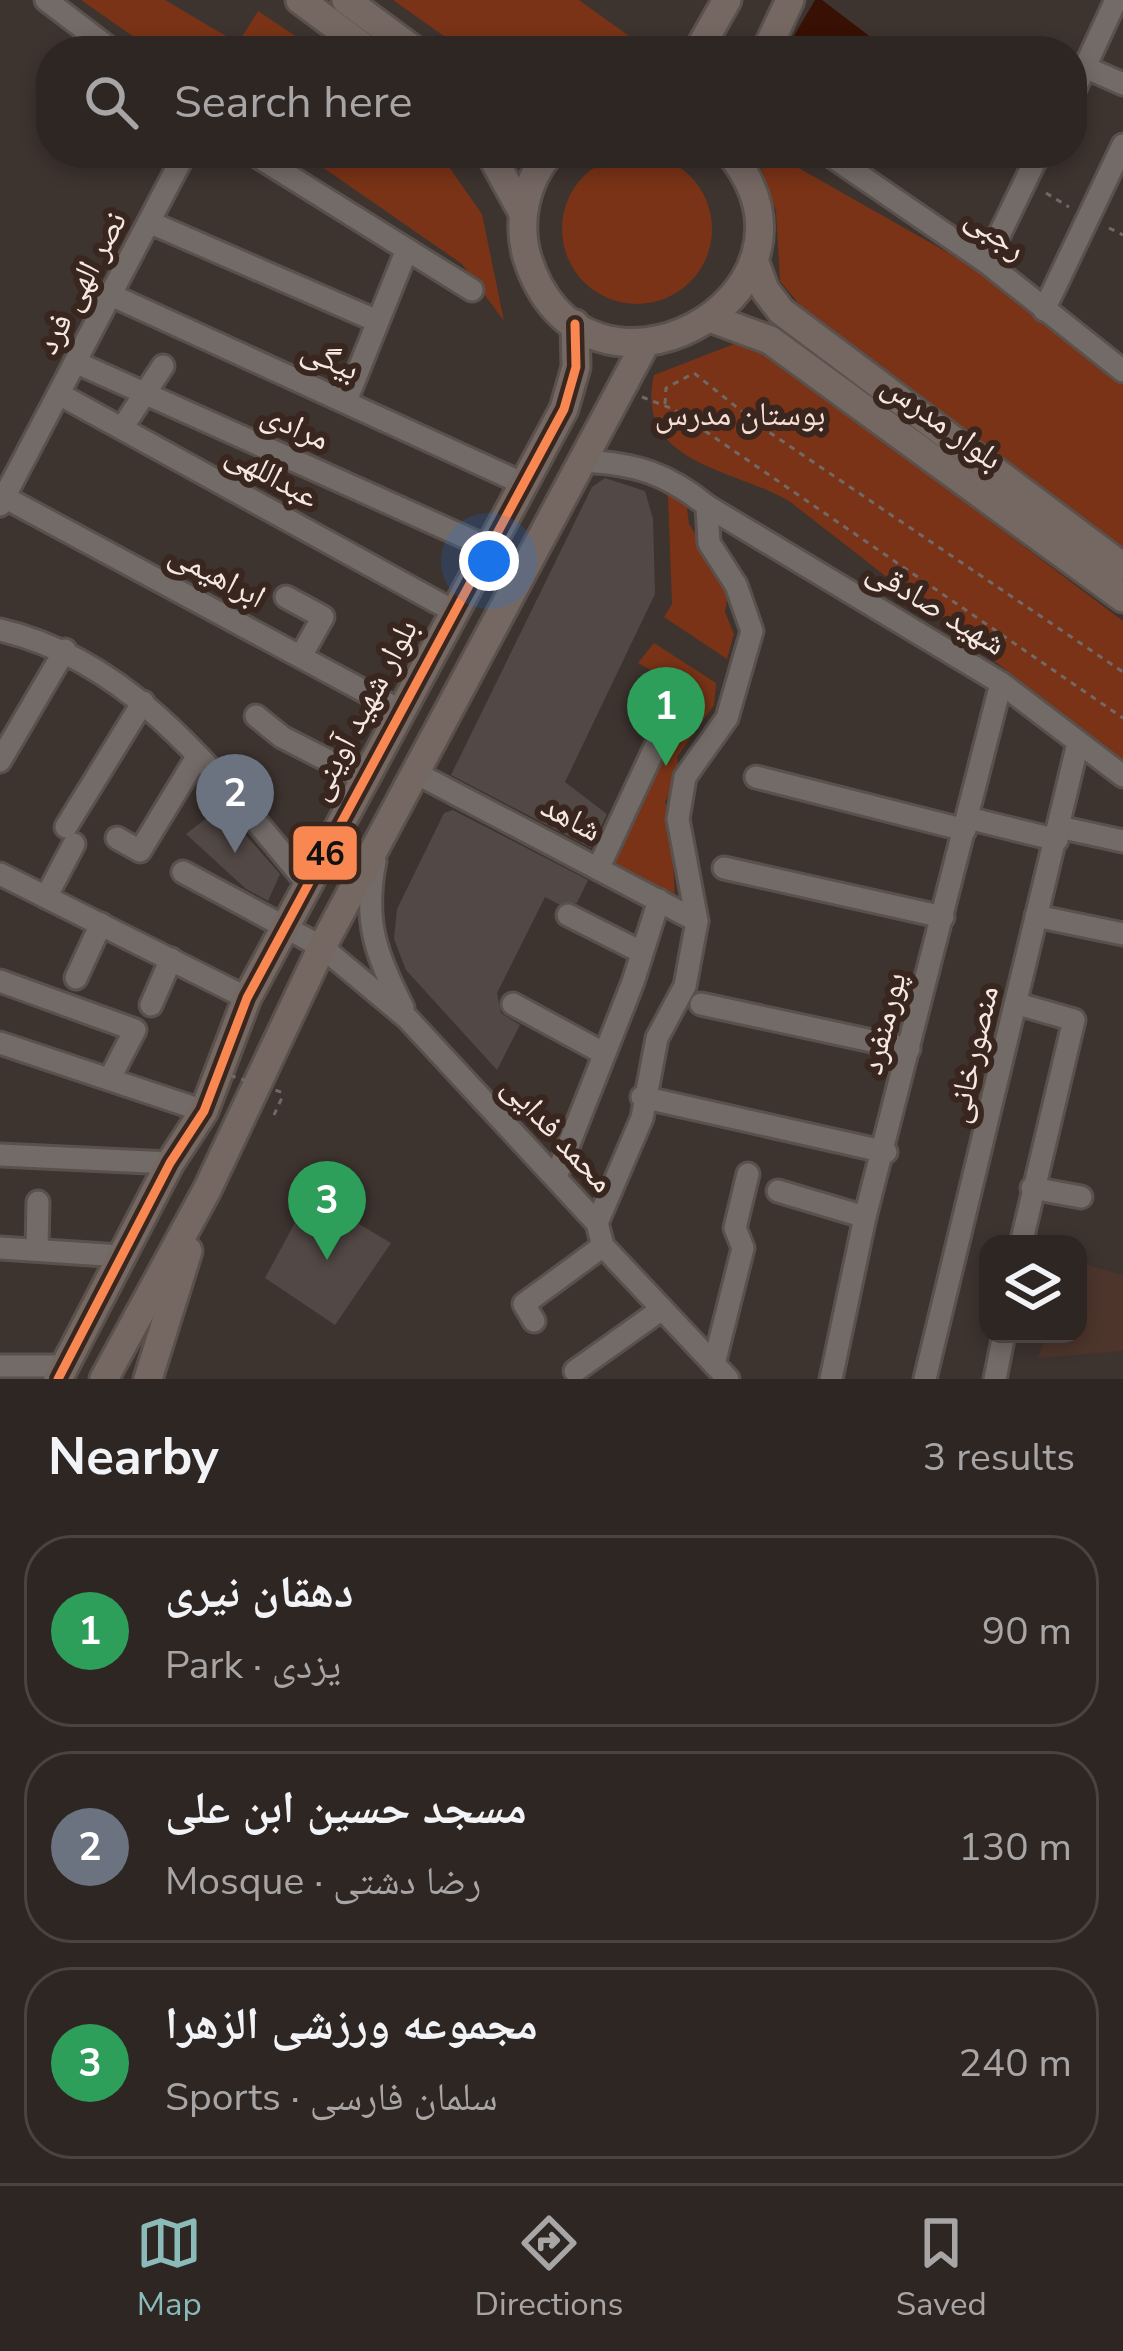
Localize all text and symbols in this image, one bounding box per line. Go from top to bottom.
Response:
search box [36,36,1087,168]
icon: search [78,69,144,135]
text: Search here [174,72,413,133]
street label: رجبی [956,195,1036,271]
street label: نصر الهی فرد [25,203,138,362]
street label: بیگی [294,327,366,392]
street label: بلوار مدرس [873,363,1011,481]
street label: مرادی [254,392,337,461]
park label: بوستان مدرس [654,392,826,437]
street label: عبداللهی [218,431,327,519]
street label: ابراهیمی [161,531,273,619]
your location [459,531,519,591]
street label: شهید صادقی [858,548,1014,666]
street label: بلوار شهید آوینی [296,611,429,808]
pin: 1 [627,667,705,766]
pin: 2 [196,754,274,853]
street label: شاهد [533,784,609,853]
line badge: 46 [291,824,359,882]
text: 46 [305,832,345,877]
street label: پورمنفرد [849,967,918,1079]
street label: منصورخانی [935,981,1010,1127]
street label: محمد فدایی [492,1065,624,1203]
pin: 3 [288,1161,366,1260]
map controls [979,1235,1087,1343]
button: layers [979,1235,1087,1343]
text: Nearby [48,1422,219,1492]
text: 3 results [923,1431,1075,1484]
text: دهقان نیری [165,1562,354,1623]
text: 1 [78,1605,102,1658]
text: 90 m [982,1605,1072,1658]
text: Park · یزدی [165,1639,341,1692]
text: مسجد حسین ابن علی [165,1778,527,1839]
text: 2 [78,1821,102,1874]
text: 130 m [958,1821,1072,1874]
text: Mosque · رضا دشتی [165,1855,481,1908]
text: مجموعه ورزشی الزهرا [165,1994,538,2055]
text: 3 [78,2037,102,2090]
text: 240 m [958,2037,1072,2090]
text: Sports · سلمان فارسی [165,2071,498,2124]
tab: Map [136,2210,202,2327]
tab: Directions [475,2210,623,2327]
tab: Saved [896,2210,987,2327]

